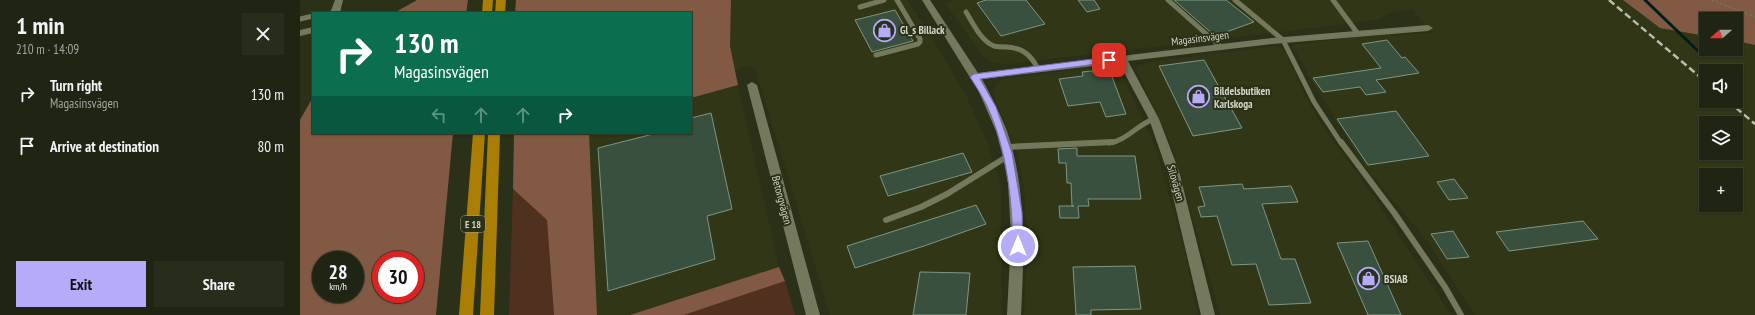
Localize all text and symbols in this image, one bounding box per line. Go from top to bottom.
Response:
text: 1 min [16,10,64,41]
north arrow [1699,12,1743,56]
map controls [1699,12,1743,212]
button: close [242,13,284,55]
shop icon: Gl_s Billack [871,17,897,43]
place label: Gl_s Billack [900,23,945,37]
text: 130 m [394,24,458,61]
street label: Magasinsvägen [1170,27,1230,48]
icon: right [328,28,380,80]
text: 210 m · 14:09 [16,41,79,58]
pin [1092,43,1126,77]
icon: arrive [1098,49,1120,71]
text: Magasinsvägen [394,60,489,83]
button: sound [1699,64,1743,108]
text: Turn right [50,76,102,95]
icon: right [16,83,38,105]
shop icon: Bildelsbutiken Karlskoga [1186,84,1212,110]
place label: Bildelsbutiken Karlskoga [1214,84,1270,111]
text: 130 m [251,85,284,104]
text: Magasinsvägen [50,95,119,112]
icon: left [428,104,450,126]
icon: ahead [470,104,492,126]
icon: ahead [512,104,534,126]
icon: right [554,104,576,126]
button: layers [1699,116,1743,160]
icon: arrive [16,135,38,157]
text: Arrive at destination [50,137,159,156]
text: 80 m [258,137,284,156]
street label: Silovägen [1164,163,1188,203]
button: + [1699,168,1743,212]
street label: Betongvägen [769,174,795,226]
road number: E 18 [461,216,485,232]
position arrow [997,225,1039,267]
speed limit sign: 30 [372,251,424,303]
text: 28 [328,259,348,285]
button: Exit [16,261,146,307]
button: Share [154,261,284,307]
shop icon: BSIAB [1356,266,1382,292]
place label: BSIAB [1384,272,1408,286]
text: km/h [329,280,347,293]

